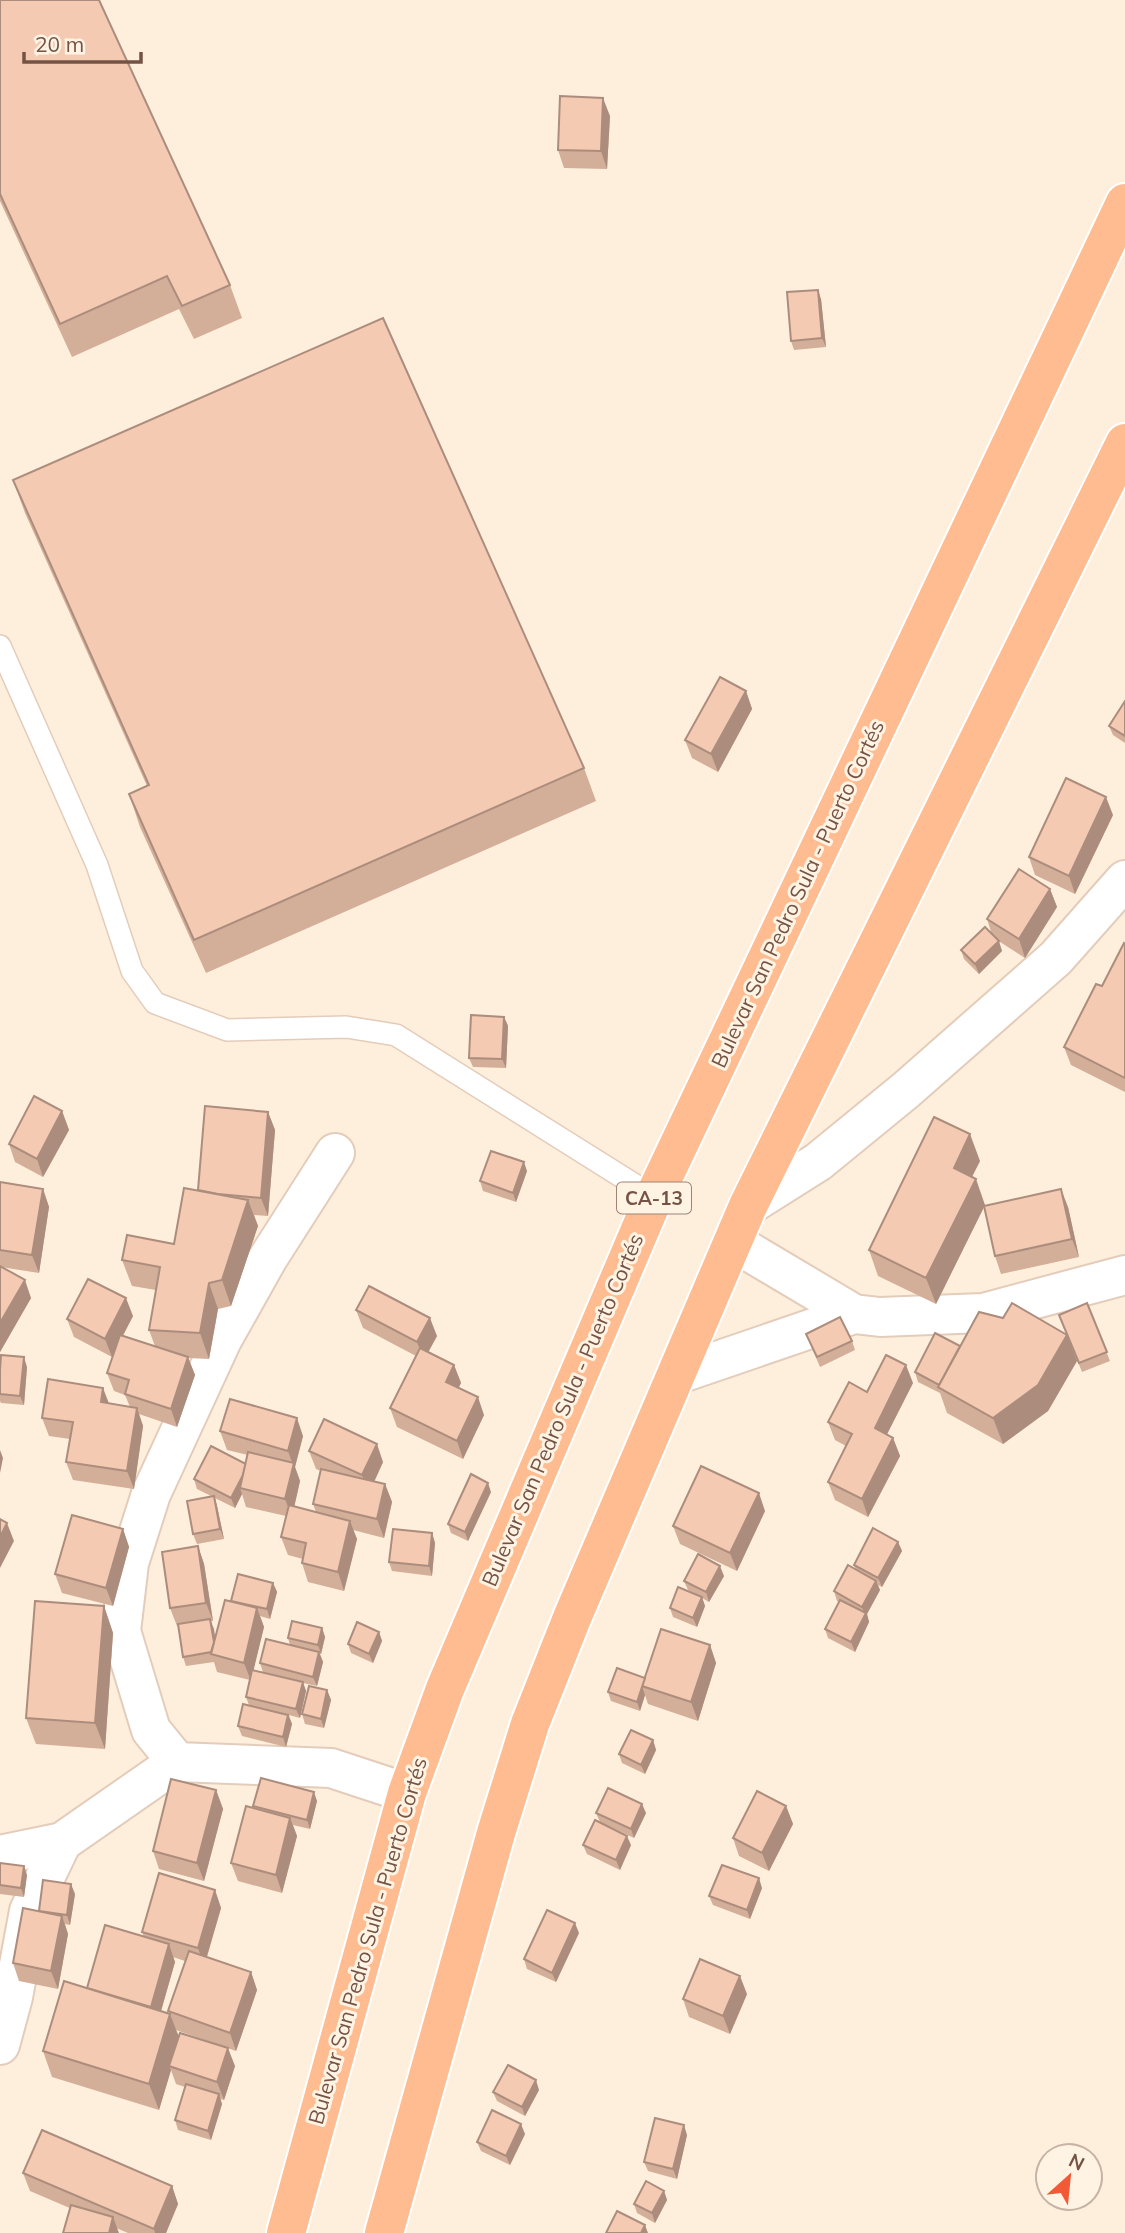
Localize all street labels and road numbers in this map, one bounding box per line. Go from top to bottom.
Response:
street label: Bulevar San Pedro Sula - Puerto Cortés [705,716,889,1072]
road number: CA-13 [617,1182,691,1214]
street label: Bulevar San Pedro Sula - Puerto Cortés [476,1229,648,1590]
street label: Bulevar San Pedro Sula - Puerto Cortés [302,1754,432,2127]

